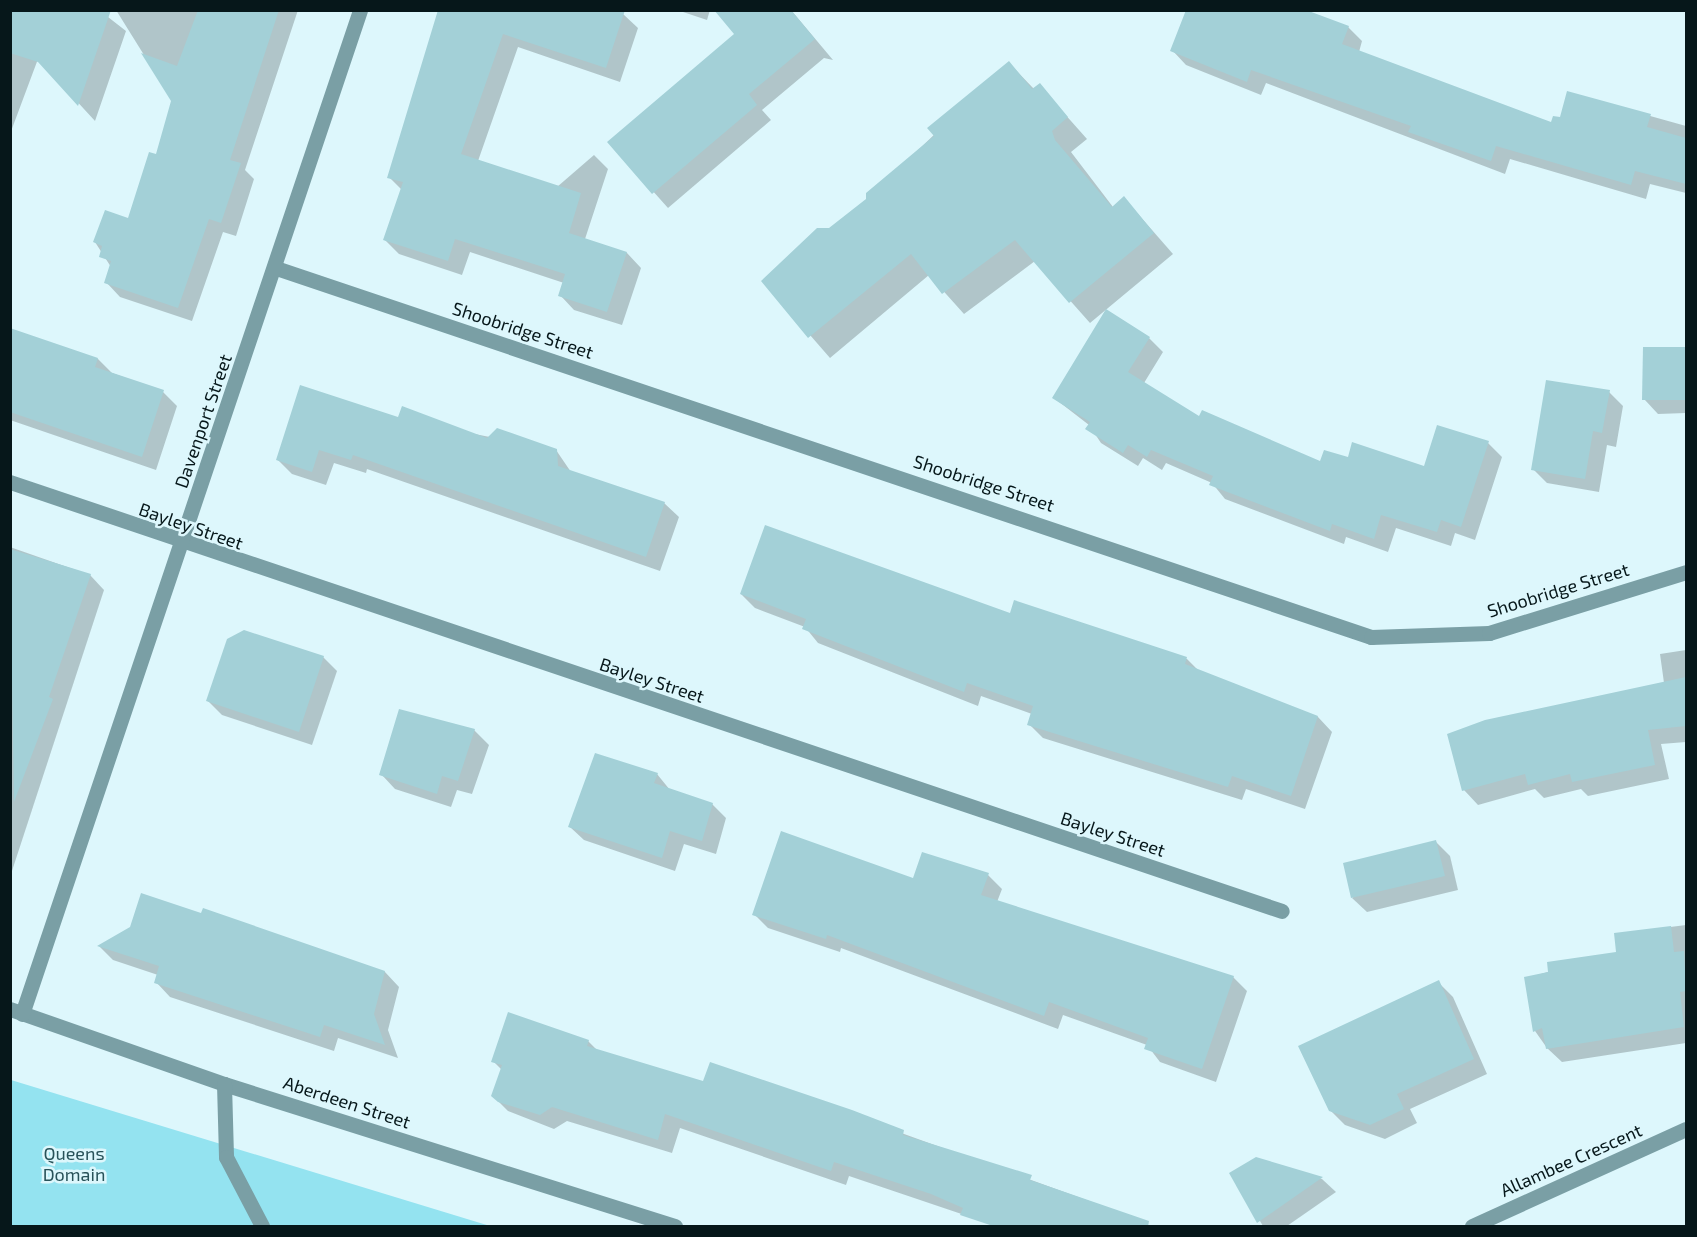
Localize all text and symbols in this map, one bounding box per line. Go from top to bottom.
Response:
street label: Shoobridge Street [450,297,596,363]
street label: Davenport Street [170,351,236,491]
street label: Shoobridge Street [911,450,1057,516]
street label: Bayley Street [136,498,246,554]
street label: Shoobridge Street [1485,558,1631,622]
street label: Bayley Street [597,653,707,707]
street label: Bayley Street [1058,807,1168,861]
street label: Aberdeen Street [281,1071,413,1133]
street label: Allambee Crescent [1497,1119,1645,1201]
park label: Queens Domain [43,1143,105,1186]

